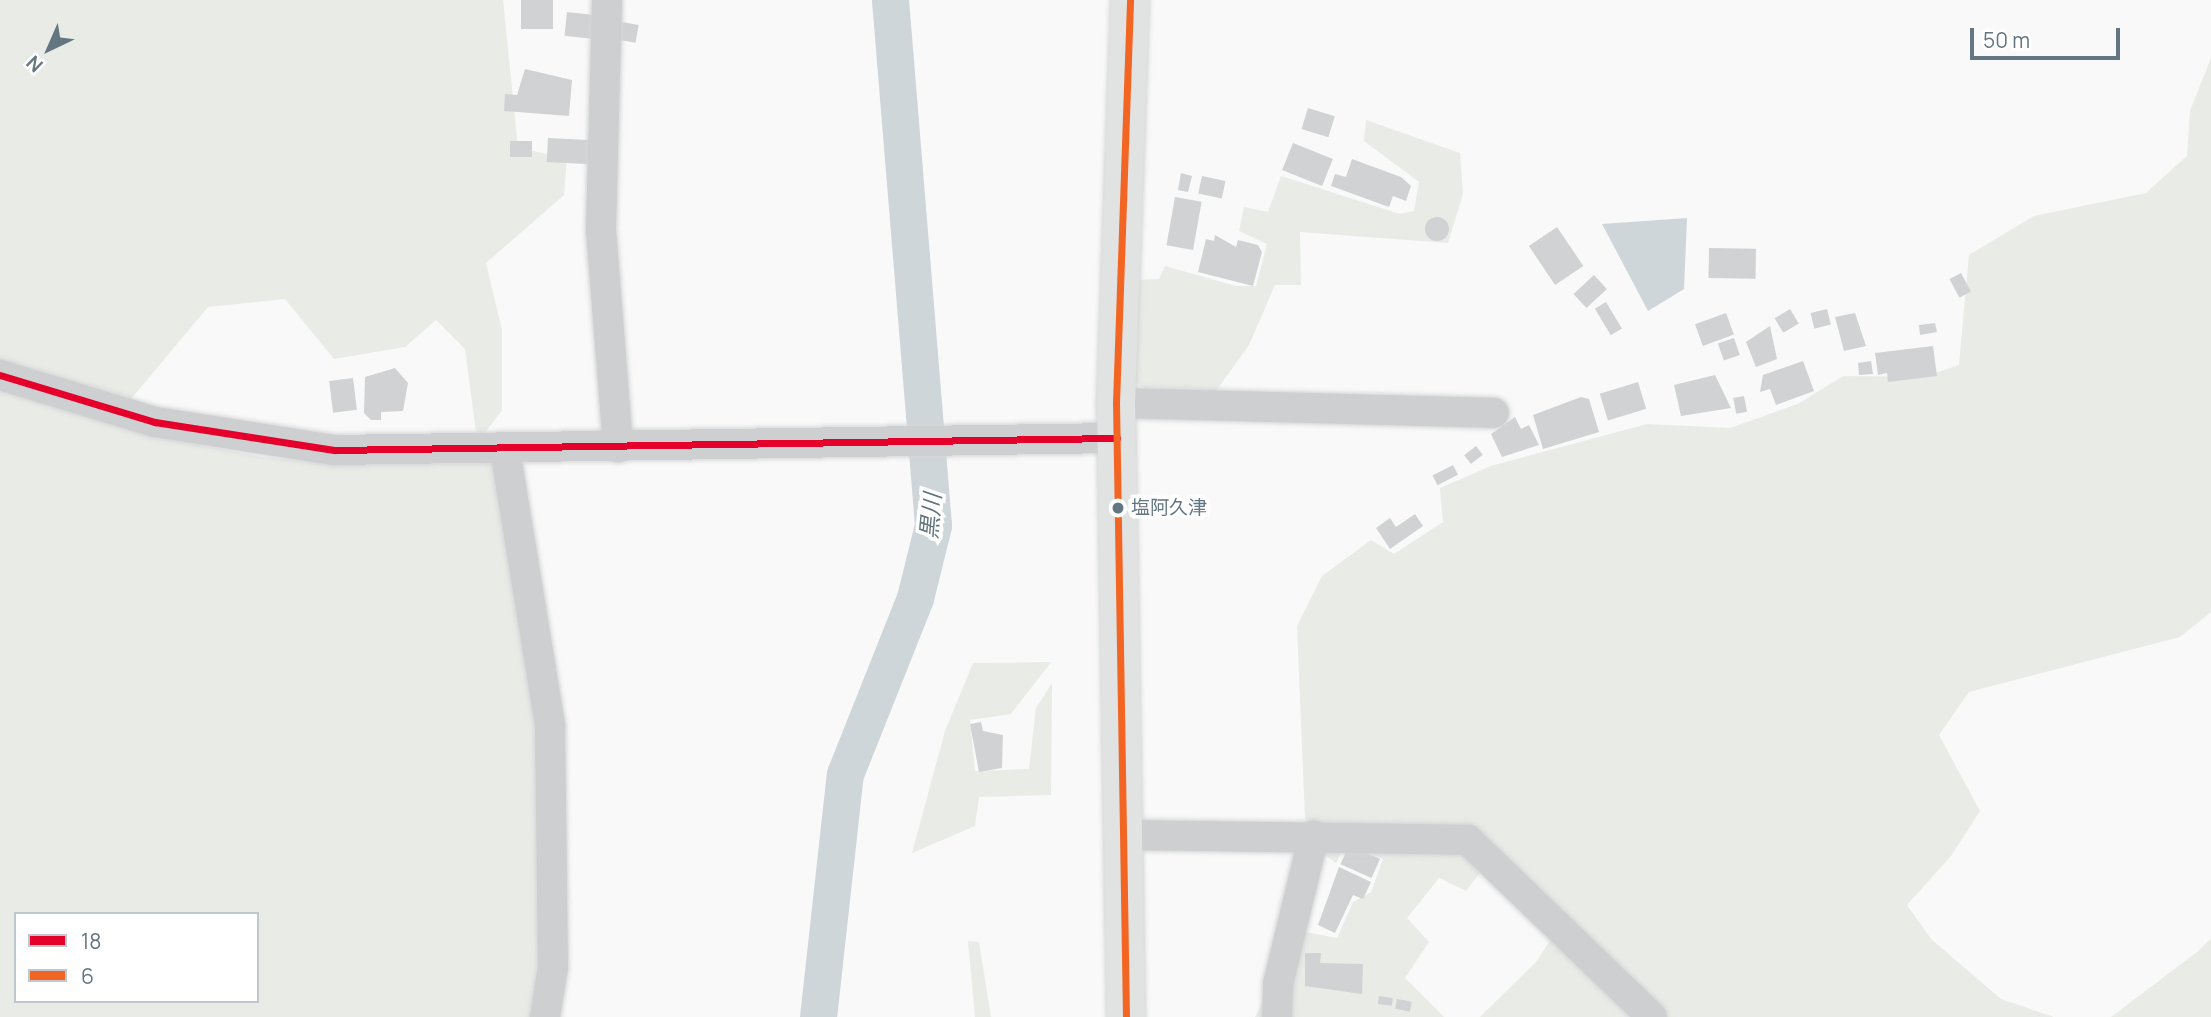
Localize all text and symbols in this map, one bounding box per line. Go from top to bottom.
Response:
north arrow [14,14,84,84]
scale bar [1973,14,2124,58]
text: 50 m [1983,26,2030,54]
text: N [20,50,48,78]
water label: 黒川 [914,492,946,540]
place label: 塩阿久津 [1131,497,1207,519]
marker: 塩阿久津 [1111,501,1125,515]
legend [14,912,259,1003]
text: 18 [81,927,101,955]
text: 6 [81,962,94,990]

